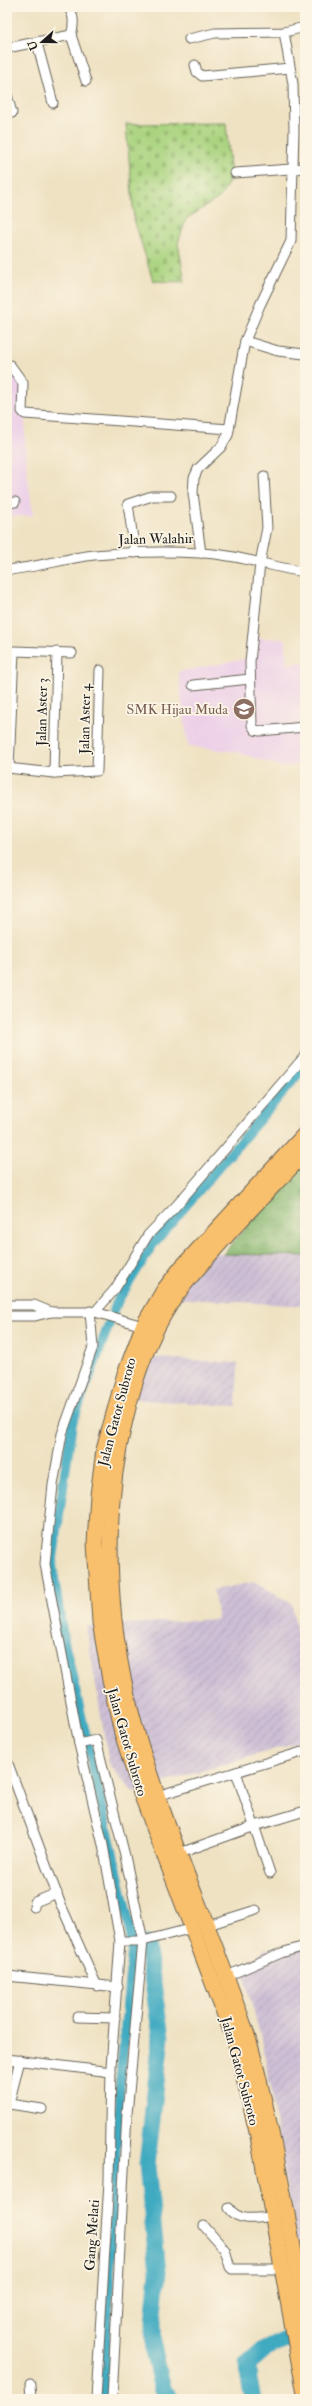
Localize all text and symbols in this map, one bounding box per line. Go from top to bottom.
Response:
north arrow [22,22,62,62]
text: U [25,38,41,52]
street label: Jalan Walahir [117,530,194,548]
street label: Jalan Aster 3 [33,678,51,747]
street label: Jalan Aster 4 [76,682,94,755]
school or university icon: SMK Hijau Muda [231,696,257,722]
place label: SMK Hijau Muda [126,701,228,718]
street label: Jalan Gatot Subroto [94,1356,140,1469]
street label: Jalan Gatot Subroto [103,1685,151,1798]
street label: Jalan Gatot Subroto [217,2014,263,2127]
street label: Gang Melati [81,2199,103,2271]

